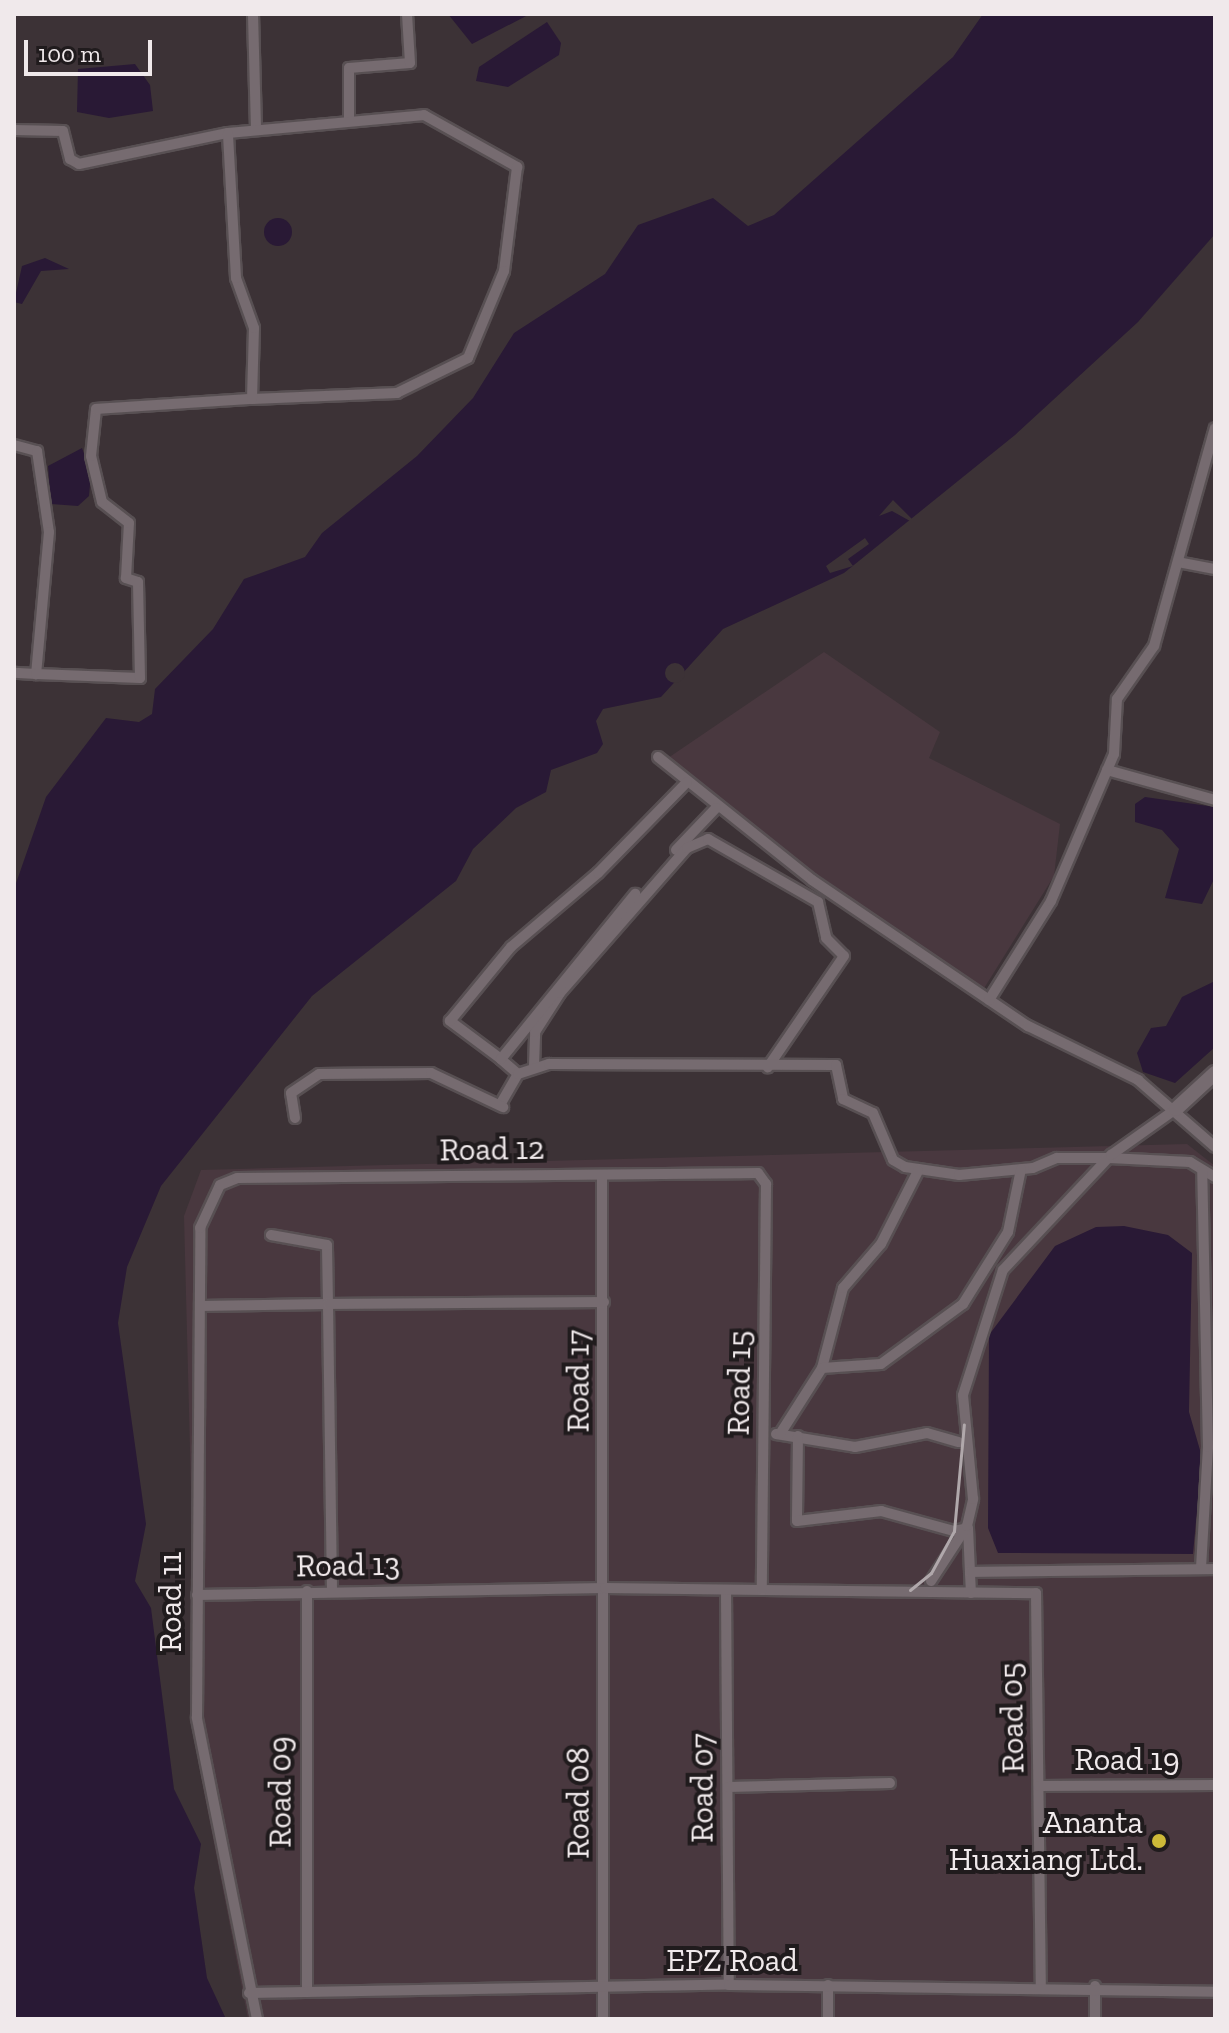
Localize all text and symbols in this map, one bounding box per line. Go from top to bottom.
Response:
scale bar [28,24,156,74]
text: 100 m [38,39,101,68]
street label: Road 12 [439,1129,545,1169]
street label: Road 17 [559,1330,597,1432]
street label: Road 15 [719,1330,759,1436]
street label: Road 13 [296,1545,400,1585]
street label: Road 11 [151,1552,189,1652]
street label: Road 05 [992,1662,1032,1774]
street label: Road 07 [683,1733,721,1843]
street label: Road 09 [261,1736,299,1848]
street label: Road 19 [1074,1740,1180,1778]
street label: Road 08 [559,1747,597,1859]
place label: Ananta Huaxiang Ltd. [949,1804,1143,1879]
marker: Ananta Huaxiang Ltd. [1150,1832,1168,1850]
street label: EPZ Road [666,1941,798,1979]

